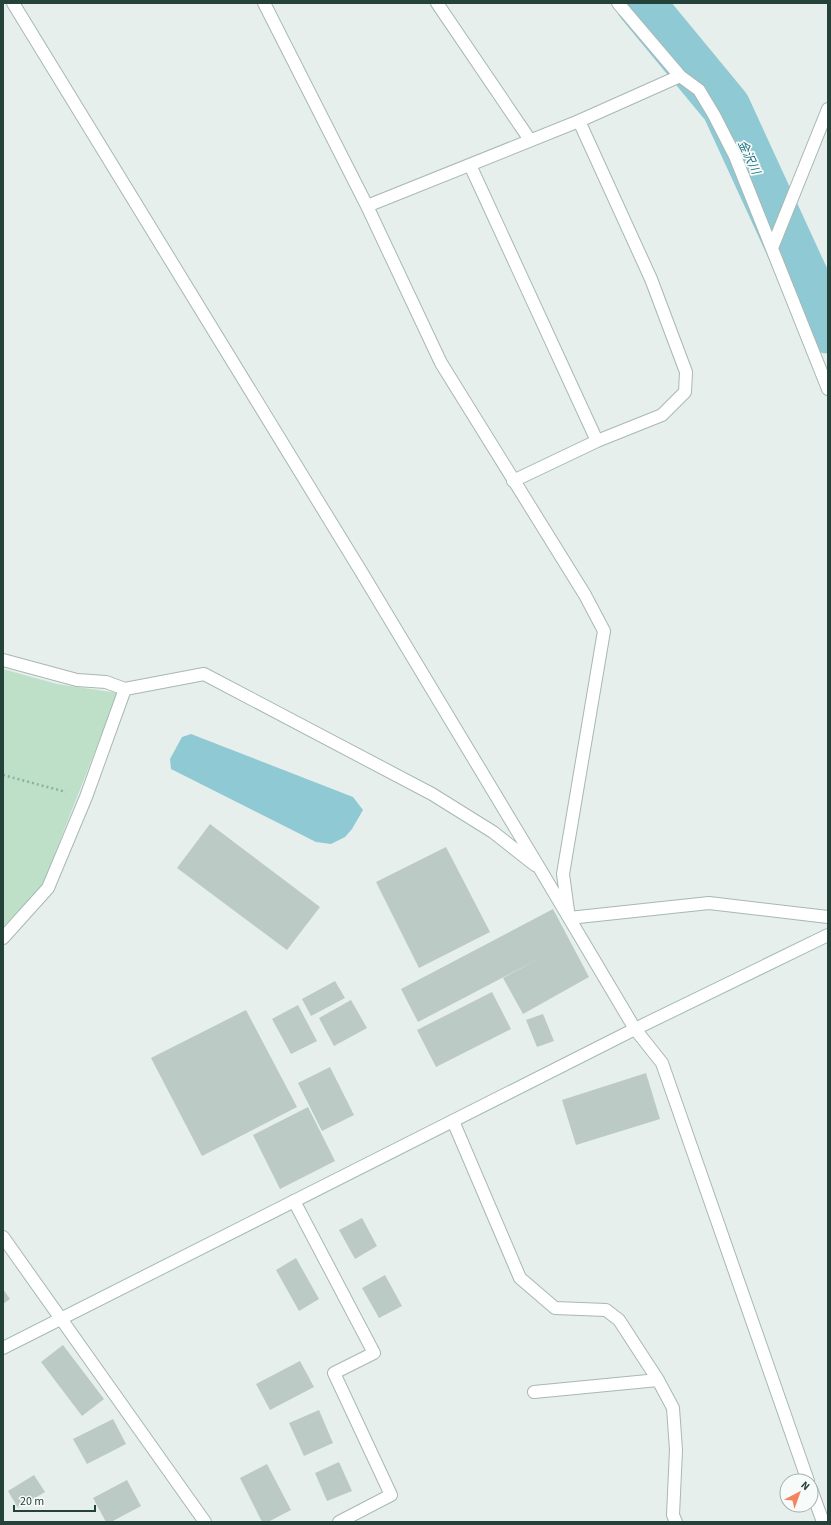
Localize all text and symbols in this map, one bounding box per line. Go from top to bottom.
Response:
water label: 金沢川 [733,137,765,179]
north arrow [779,1473,819,1513]
text: N [798,1478,813,1494]
scale bar [14,1487,95,1513]
text: 20 m [20,1493,44,1510]

